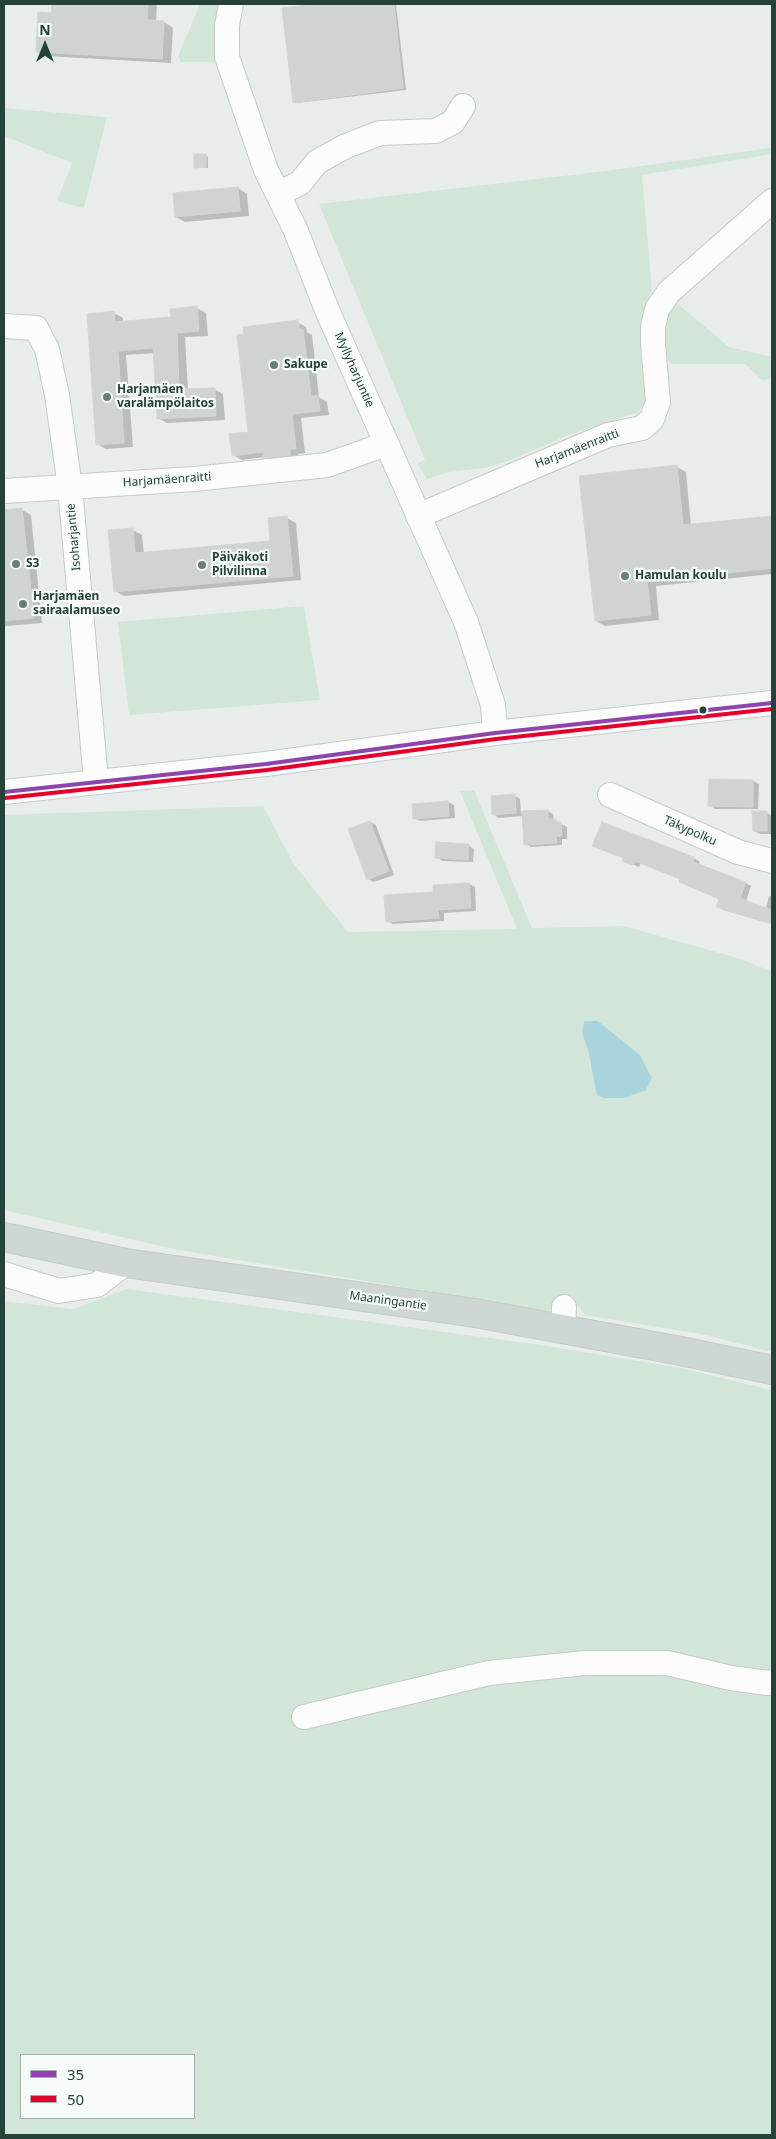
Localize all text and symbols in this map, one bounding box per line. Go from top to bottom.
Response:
north arrow [20,20,70,70]
text: N [39,20,51,39]
street label: Myllyharjuntie [331,330,377,410]
place label: Sakupe [284,358,328,372]
marker: Sakupe [268,359,280,371]
place label: Harjamäen varalämpölaitos [117,383,214,411]
marker: Harjamäen varalämpölaitos [101,391,113,403]
street label: Harjamäenraitti [533,426,621,472]
street label: Harjamäenraitti [122,470,212,490]
street label: Isoharjantie [64,503,84,571]
place label: Päiväkoti Pilvilinna [212,551,268,579]
place label: S3 [26,557,39,571]
marker: S3 [10,558,22,570]
marker: Päiväkoti Pilvilinna [196,559,208,571]
place label: Hamulan koulu [635,569,727,583]
marker: Hamulan koulu [619,570,631,582]
place label: Harjamäen sairaalamuseo [33,590,120,618]
marker: Harjamäen sairaalamuseo [17,598,29,610]
unlabelled marker [698,705,708,715]
street label: Täkypolku [661,813,719,849]
street label: Maaningantie [348,1288,428,1314]
legend [20,2054,195,2119]
text: 35 [67,2064,84,2084]
text: 50 [67,2089,84,2109]

